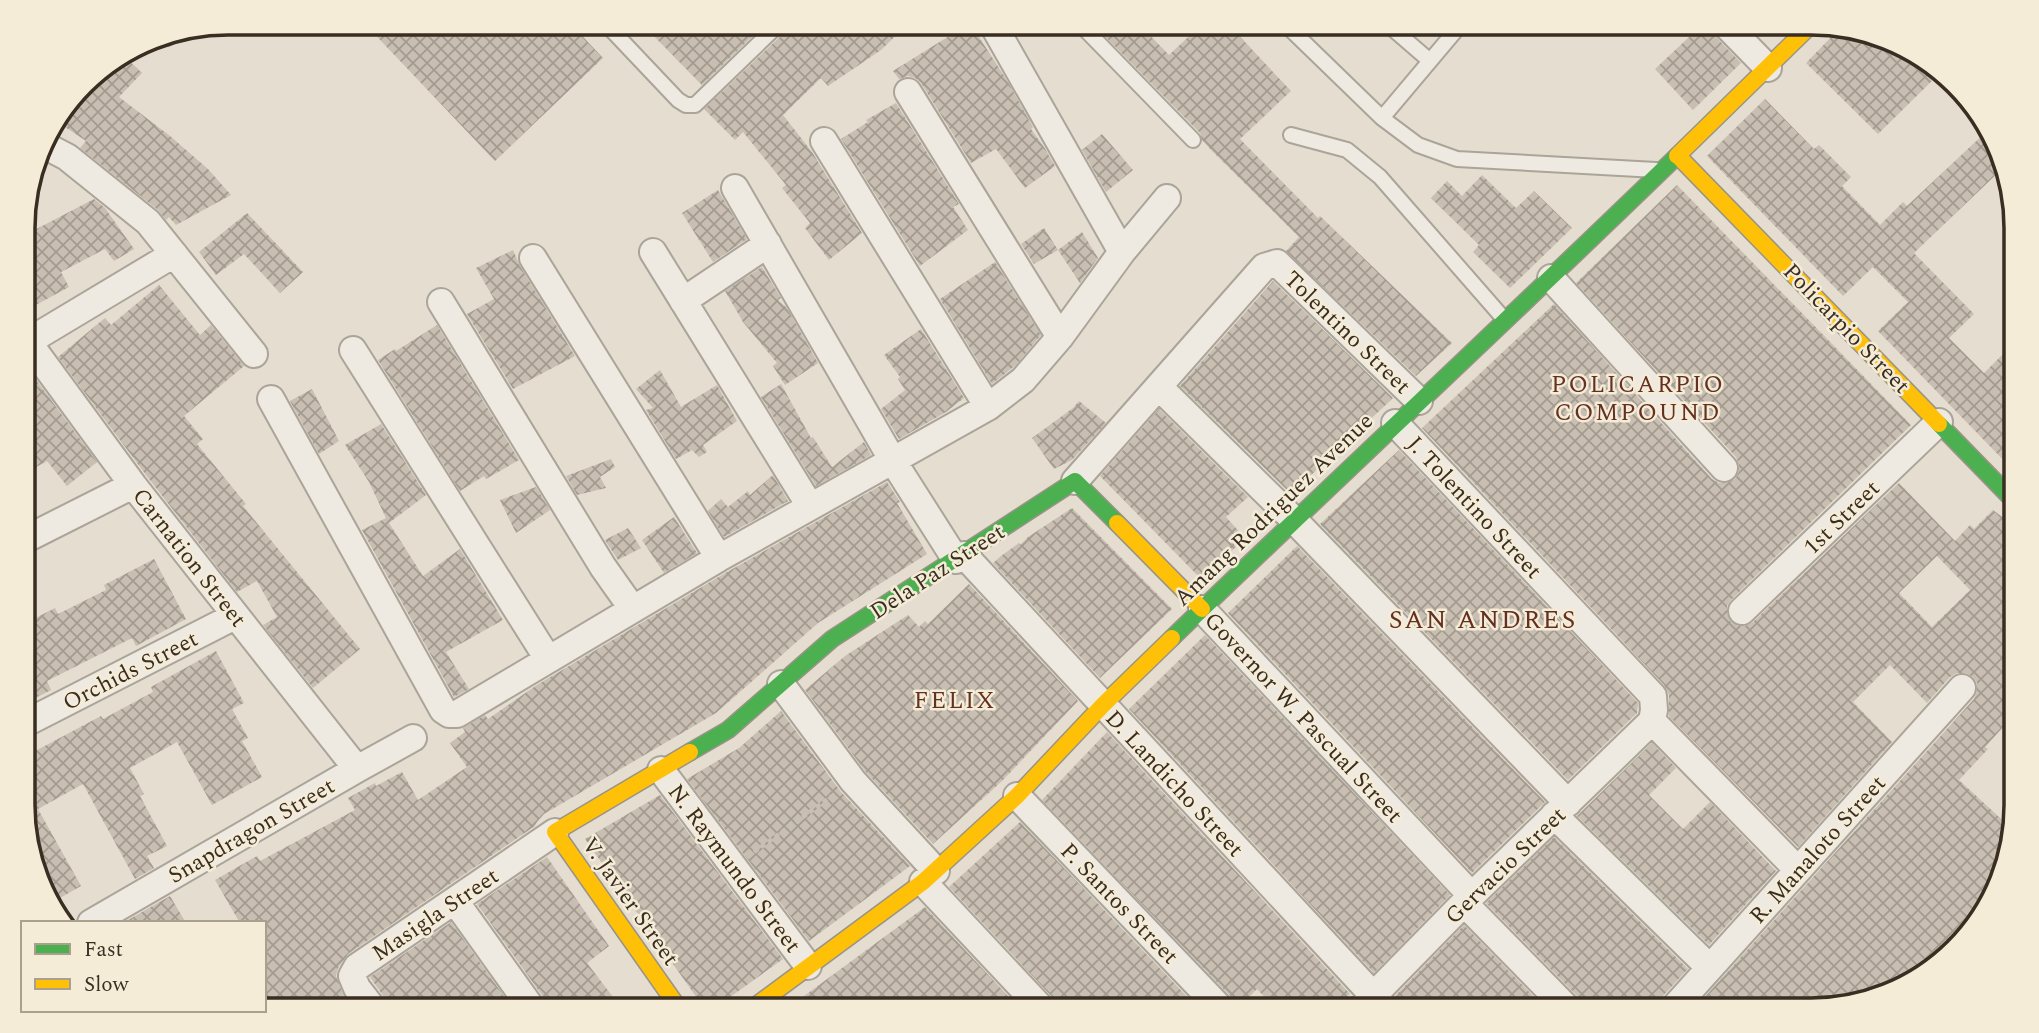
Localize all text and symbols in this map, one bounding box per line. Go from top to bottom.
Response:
street label: Policarpio Street [1774,255,1918,403]
street label: Tolentino Street [1275,263,1419,403]
district label: POLICARPIO COMPOUND [1551,367,1725,431]
street label: Amang Rodriguez Avenue [1166,405,1382,615]
street label: J. Tolentino Street [1398,428,1550,588]
street label: 1st Street [1796,472,1889,564]
street label: Carnation Street [123,481,255,635]
street label: Dela Paz Street [863,515,1012,629]
district label: SAN ANDRES [1389,600,1577,640]
street label: Governor W. Pascual Street [1195,604,1411,832]
street label: Orchids Street [57,622,205,721]
district label: FELIX [914,683,996,719]
street label: D. Landicho Street [1096,702,1252,866]
street label: R. Manaloto Street [1741,768,1895,932]
street label: Snapdragon Street [162,769,342,893]
street label: N. Raymundo Street [658,777,809,961]
street label: Gervacio Street [1437,799,1575,933]
street label: V. Javier Street [572,830,687,973]
street label: P. Santos Street [1051,835,1186,973]
street label: Masigla Street [365,860,507,971]
legend [21,921,266,1012]
text: Fast [84,934,123,966]
text: Slow [84,969,130,1001]

